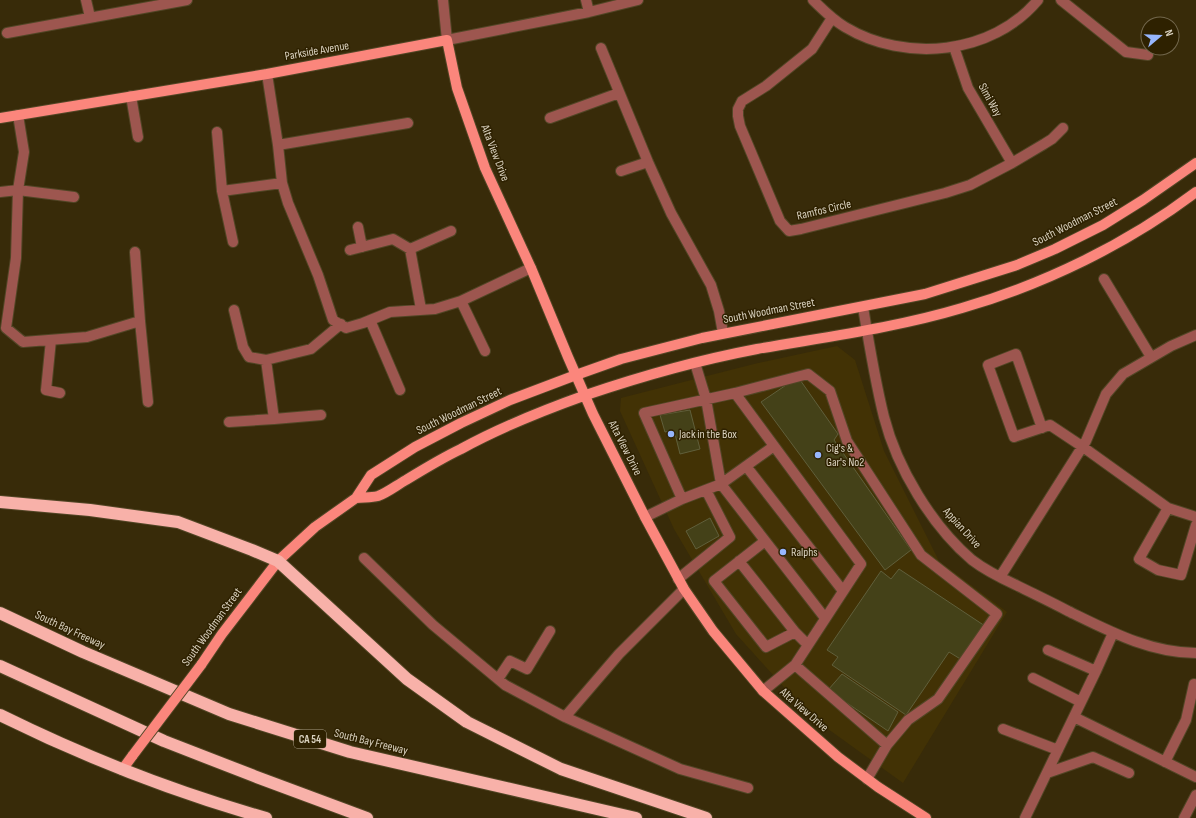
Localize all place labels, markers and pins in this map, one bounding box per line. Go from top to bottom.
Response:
place label: Jack in the Box [678,427,737,442]
marker: Jack in the Box [666,429,676,439]
place label: Cig's & Gar's No2 [826,441,864,470]
marker: Cig's & Gar's No2 [813,450,823,460]
place label: Ralphs [791,545,818,560]
marker: Ralphs [778,547,788,557]

